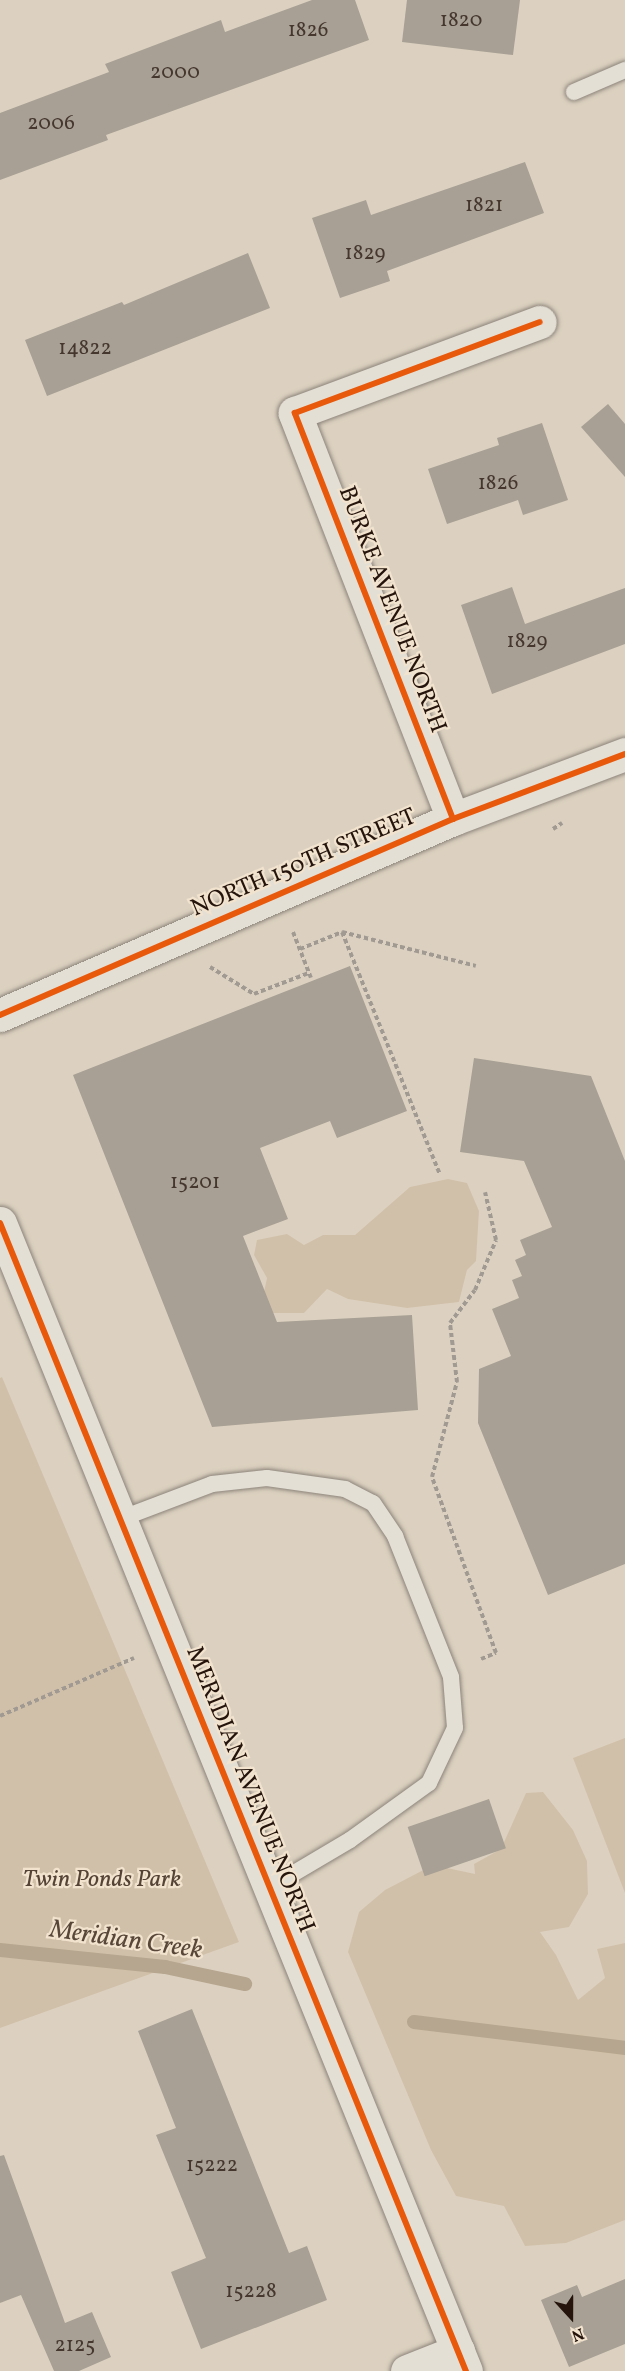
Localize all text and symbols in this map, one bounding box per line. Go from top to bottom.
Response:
house number: 1820 [440,8,482,34]
house number: 1826 [288,18,328,44]
house number: 2000 [150,60,200,86]
house number: 2006 [27,111,75,137]
house number: 1821 [465,193,503,219]
house number: 1829 [345,241,385,267]
house number: 14822 [58,336,112,362]
house number: 1826 [478,471,518,497]
street label: BURKE AVENUE NORTH [331,483,451,737]
house number: 1829 [507,629,547,655]
street label: NORTH 150TH STREET [187,803,421,925]
house number: 15201 [170,1170,220,1196]
street label: MERIDIAN AVENUE NORTH [178,1643,320,1937]
park label: Twin Ponds Park [23,1867,181,1895]
water label: Meridian Creek [48,1915,204,1967]
house number: 15222 [186,2153,238,2179]
house number: 15228 [225,2279,277,2305]
north arrow [541,2287,601,2347]
text: N [568,2321,587,2346]
house number: 2125 [55,2333,95,2359]

